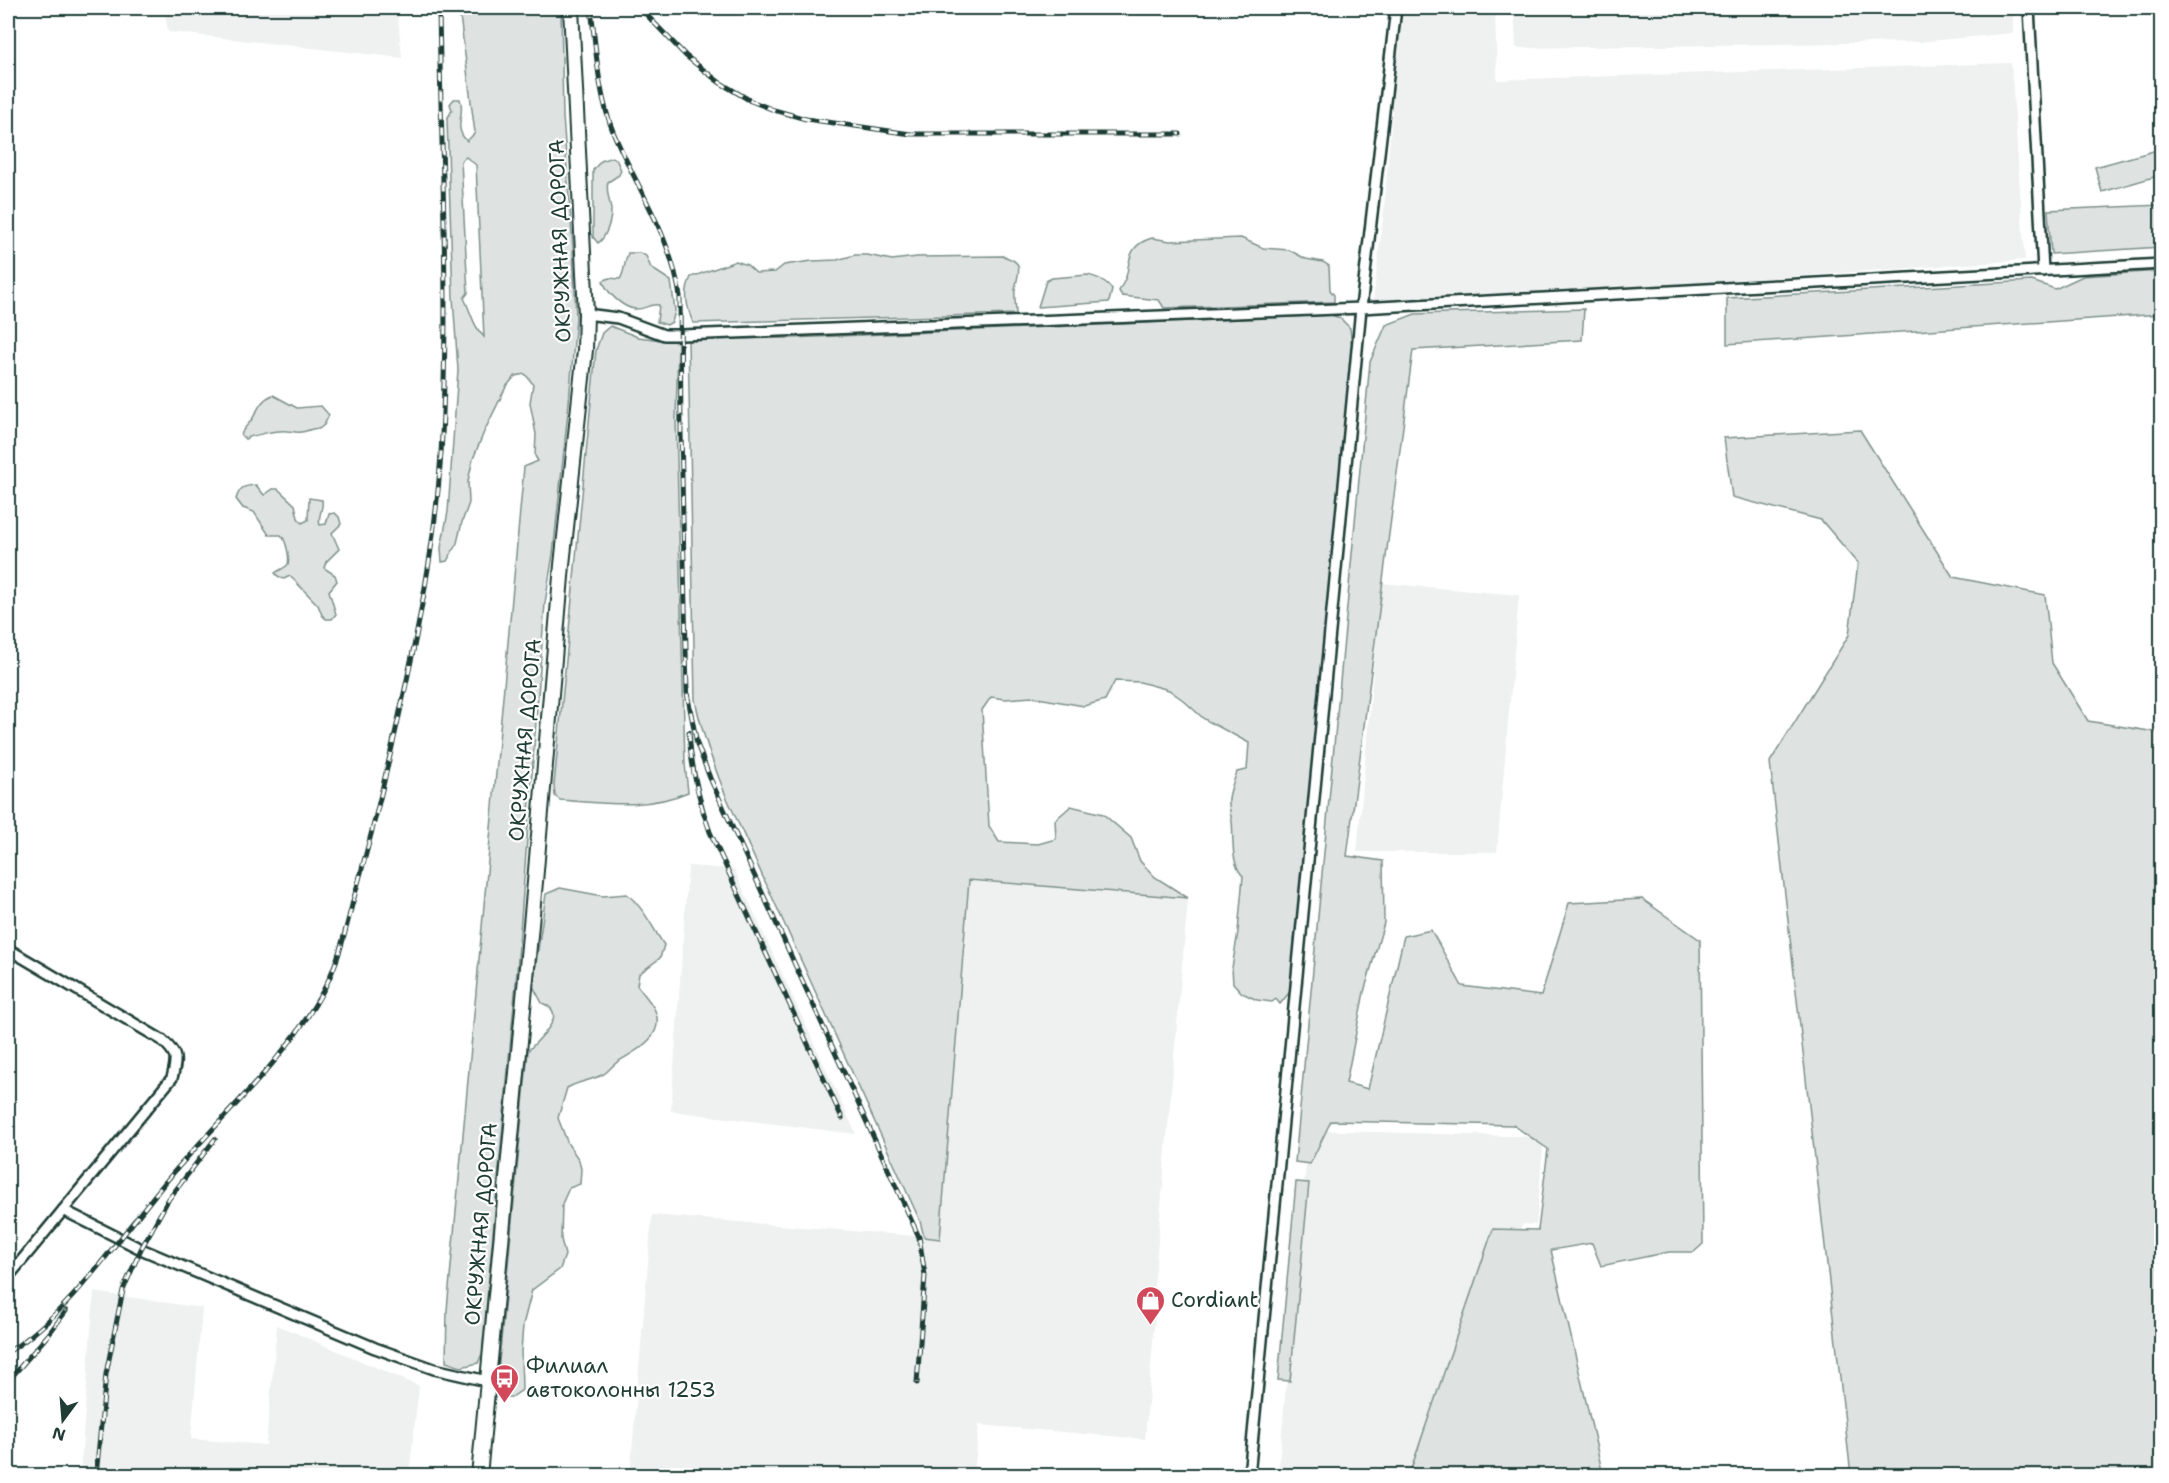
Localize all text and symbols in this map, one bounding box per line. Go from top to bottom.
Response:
street label: ОКРУЖНАЯ ДОРОГА [542,139,578,343]
street label: ОКРУЖНАЯ ДОРОГА [502,637,548,843]
street label: ОКРУЖНАЯ ДОРОГА [458,1121,504,1327]
shop icon: Cordiant [1134,1284,1166,1326]
place label: Cordiant [1171,1286,1259,1314]
place label: Филиал автоколонны 1253 [526,1352,716,1404]
bus stop icon: Филиал автоколонны 1253 [489,1362,521,1404]
north arrow [33,1390,93,1450]
text: N [50,1422,68,1446]

